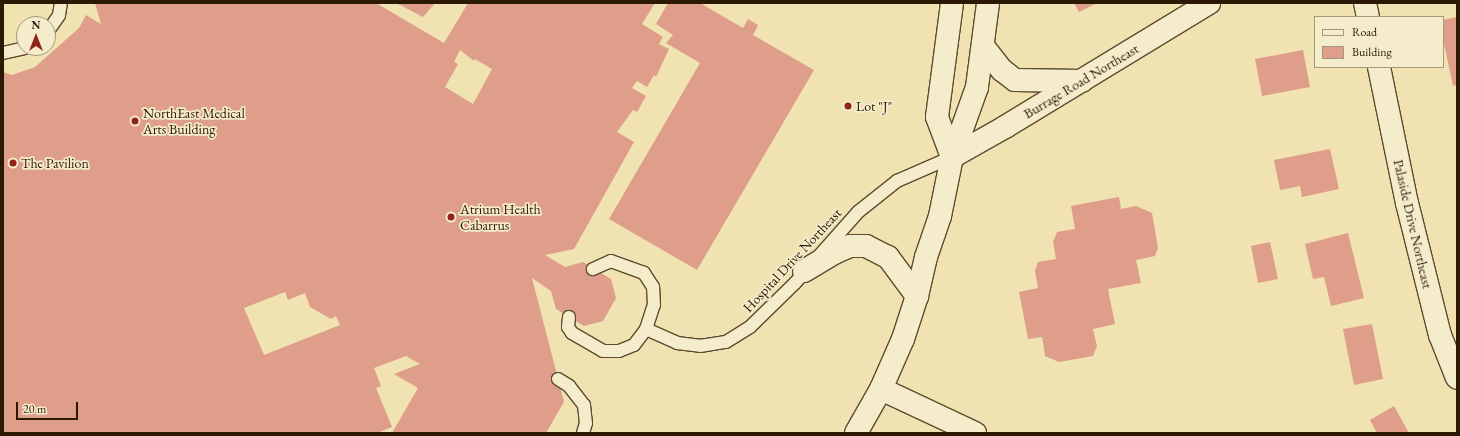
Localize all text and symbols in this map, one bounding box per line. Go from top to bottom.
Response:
north arrow [16,16,56,56]
legend [1314,16,1444,68]
text: N [32,18,40,32]
text: Road [1352,24,1377,40]
street label: Burrage Road Northeast [1020,40,1142,122]
text: Building [1352,44,1392,60]
place label: Lot "J" [856,98,892,114]
marker: Lot "J" [843,101,853,111]
place label: NorthEast Medical Arts Building [143,105,245,138]
marker: NorthEast Medical Arts Building [130,116,140,126]
place label: The Pavilion [21,155,89,171]
marker: The Pavilion [8,158,18,168]
street label: Palaside Drive Northeast [1390,158,1436,290]
place label: Atrium Health Cabarrus [460,201,541,234]
street label: Hospital Drive Northeast [739,204,845,316]
marker: Atrium Health Cabarrus [445,211,457,223]
scale bar [18,394,80,420]
text: 20 m [23,401,46,417]

